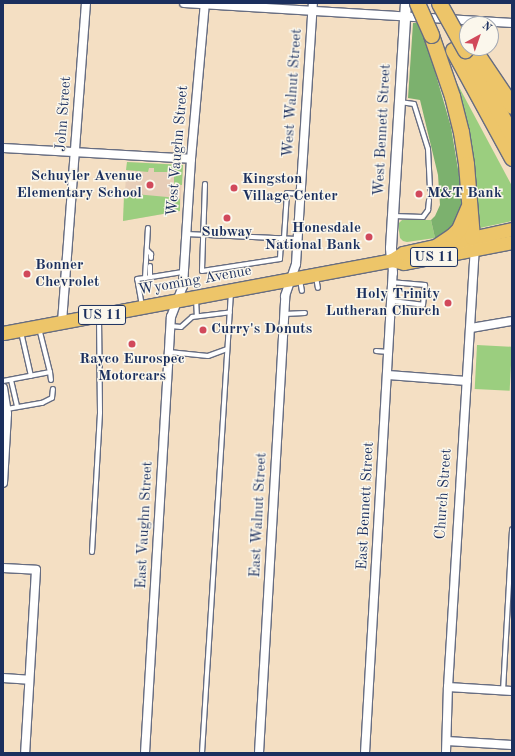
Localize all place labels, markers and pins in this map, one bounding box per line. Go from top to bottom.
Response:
place label: Schuyler Avenue Elementary School [16,167,142,202]
place label: Kingston Village Center [242,170,338,205]
marker: Schuyler Avenue Elementary School [145,180,155,190]
marker: Kingston Village Center [229,183,239,193]
place label: M&T Bank [427,185,502,203]
marker: M&T Bank [414,189,424,199]
marker: Subway [222,213,232,223]
place label: Honesdale National Bank [265,219,361,254]
place label: Subway [201,224,253,242]
marker: Honesdale National Bank [364,232,374,242]
place label: Bonner Chevrolet [35,256,100,291]
marker: Bonner Chevrolet [22,269,32,279]
place label: Holy Trinity Lutheran Church [326,285,440,320]
marker: Holy Trinity Lutheran Church [443,298,453,308]
place label: Curry's Donuts [211,321,312,339]
marker: Curry's Donuts [198,325,208,335]
marker: Rayco Eurospec Motorcars [127,339,137,349]
place label: Rayco Eurospec Motorcars [79,350,185,385]

